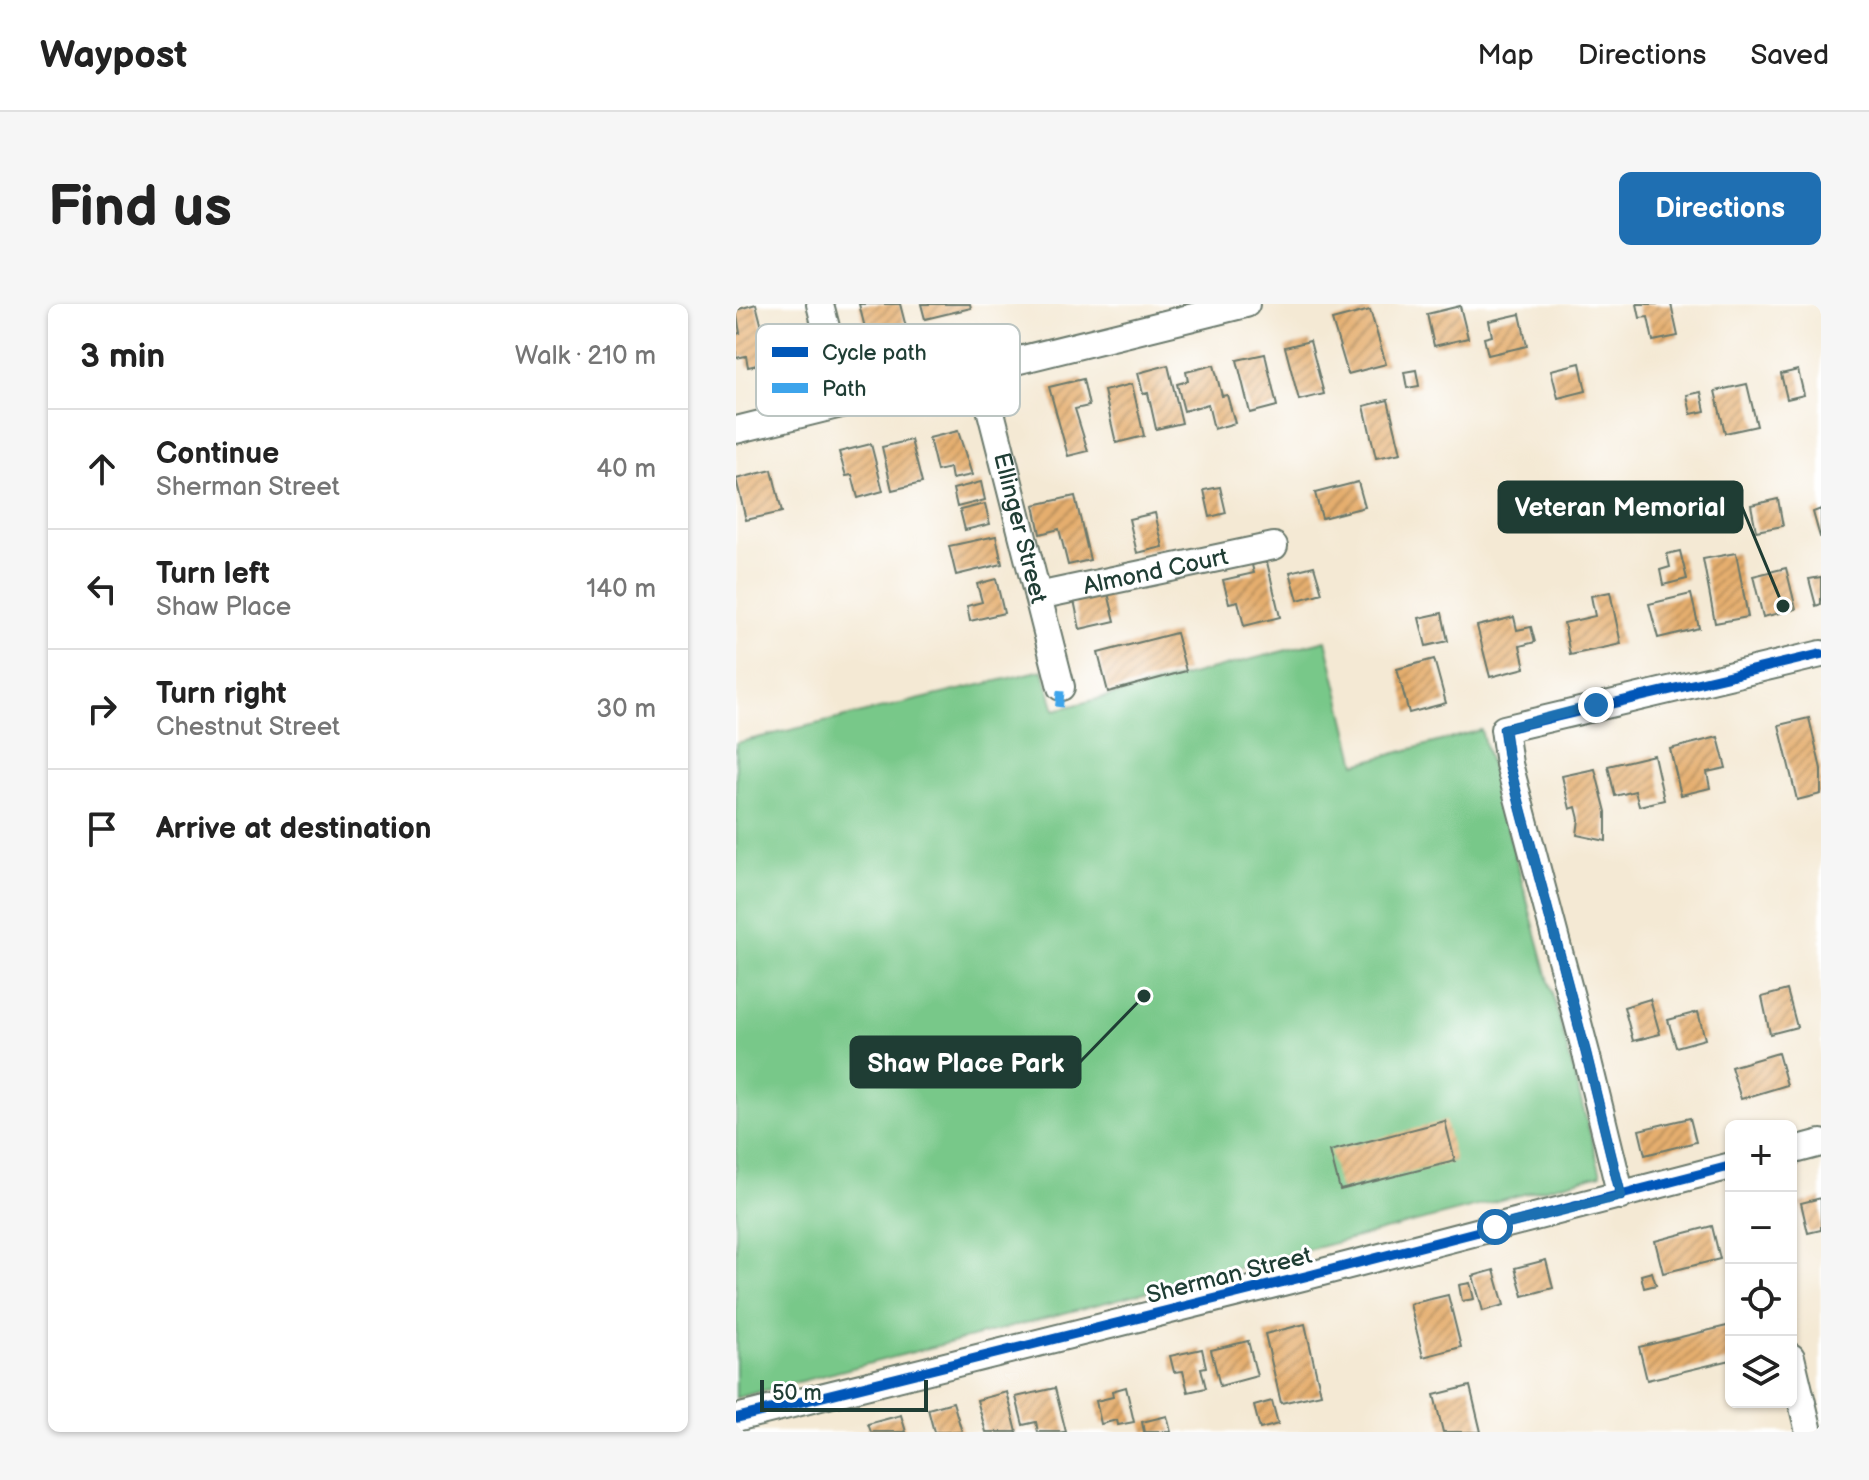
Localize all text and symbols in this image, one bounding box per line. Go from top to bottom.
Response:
text: Waypost [40,33,187,78]
text: Map [1477,39,1534,72]
text: Directions [1578,39,1706,72]
text: Saved [1750,39,1829,72]
button: Directions [1619,172,1821,245]
text: Find us [48,175,232,242]
legend [756,324,1020,416]
text: 3 min [80,336,165,377]
text: Cycle path [822,340,927,367]
text: Walk · 210 m [515,341,656,372]
text: Path [822,376,866,403]
text: Continue [156,436,279,472]
icon: ahead [80,447,124,491]
street label: Ellinger Street [987,450,1053,607]
text: 40 m [596,454,656,485]
text: Sherman Street [156,472,340,503]
callout: Veteran Memorial [1499,482,1742,532]
text: Veteran Memorial [1515,493,1725,524]
street label: Almond Court [1080,542,1231,601]
text: Turn left [156,556,270,592]
icon: left [80,567,124,611]
text: 140 m [586,574,656,605]
text: Shaw Place [156,592,291,623]
text: Turn right [156,676,287,712]
icon: right [80,687,124,731]
route end [1578,687,1614,723]
text: 30 m [596,694,656,725]
text: Chestnut Street [156,712,340,743]
icon: arrive [80,807,124,851]
text: Arrive at destination [156,811,432,847]
callout: Shaw Place Park [851,1037,1080,1087]
text: Shaw Place Park [868,1049,1065,1080]
map controls [1725,1120,1797,1408]
button: + [1725,1120,1797,1192]
button: − [1725,1192,1797,1264]
route start [1477,1209,1513,1245]
street label: Sherman Street [1143,1241,1316,1310]
button: locate [1725,1264,1797,1336]
button: layers [1725,1336,1797,1408]
scale bar [760,1376,928,1412]
text: 50 m [772,1380,822,1407]

